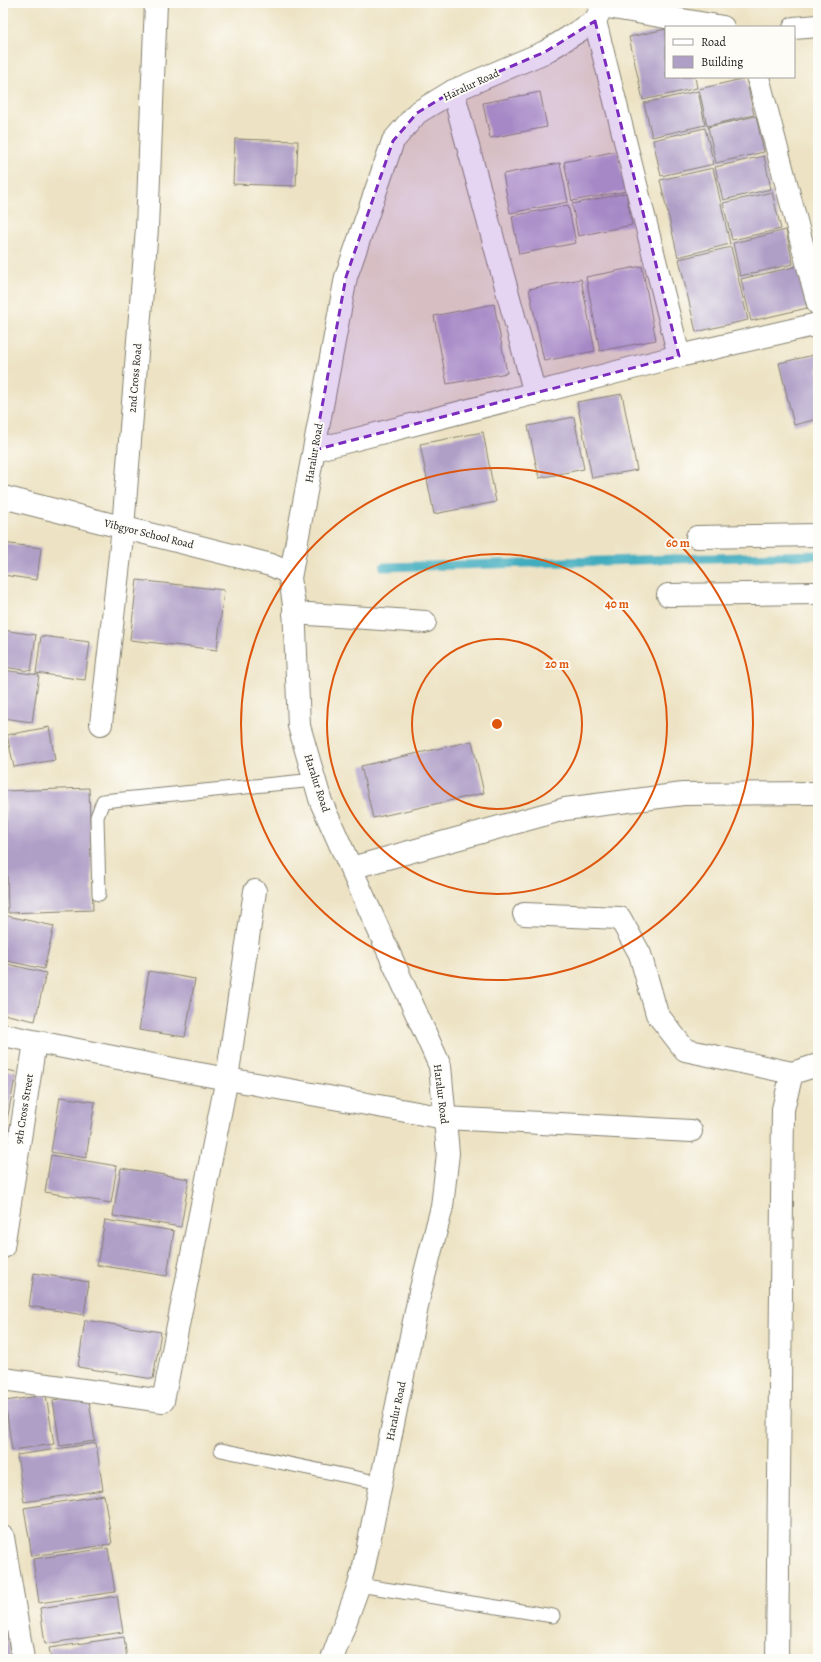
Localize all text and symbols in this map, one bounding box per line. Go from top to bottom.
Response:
legend [665,26,795,78]
text: Road [701,34,727,50]
text: Building [701,54,743,70]
street label: Haralur Road [440,65,502,105]
street label: 2nd Cross Road [124,343,146,413]
street label: Haralur Road [301,422,327,484]
street label: Vibgyor School Road [102,515,196,552]
text: 60 m [666,535,690,551]
text: 40 m [605,596,629,612]
text: 20 m [545,656,569,672]
centre of rings [490,717,504,731]
street label: Haralur Road [301,752,333,814]
street label: Haralur Road [430,1063,452,1125]
street label: 9th Cross Street [11,1072,37,1145]
street label: Haralur Road [382,1380,410,1442]

